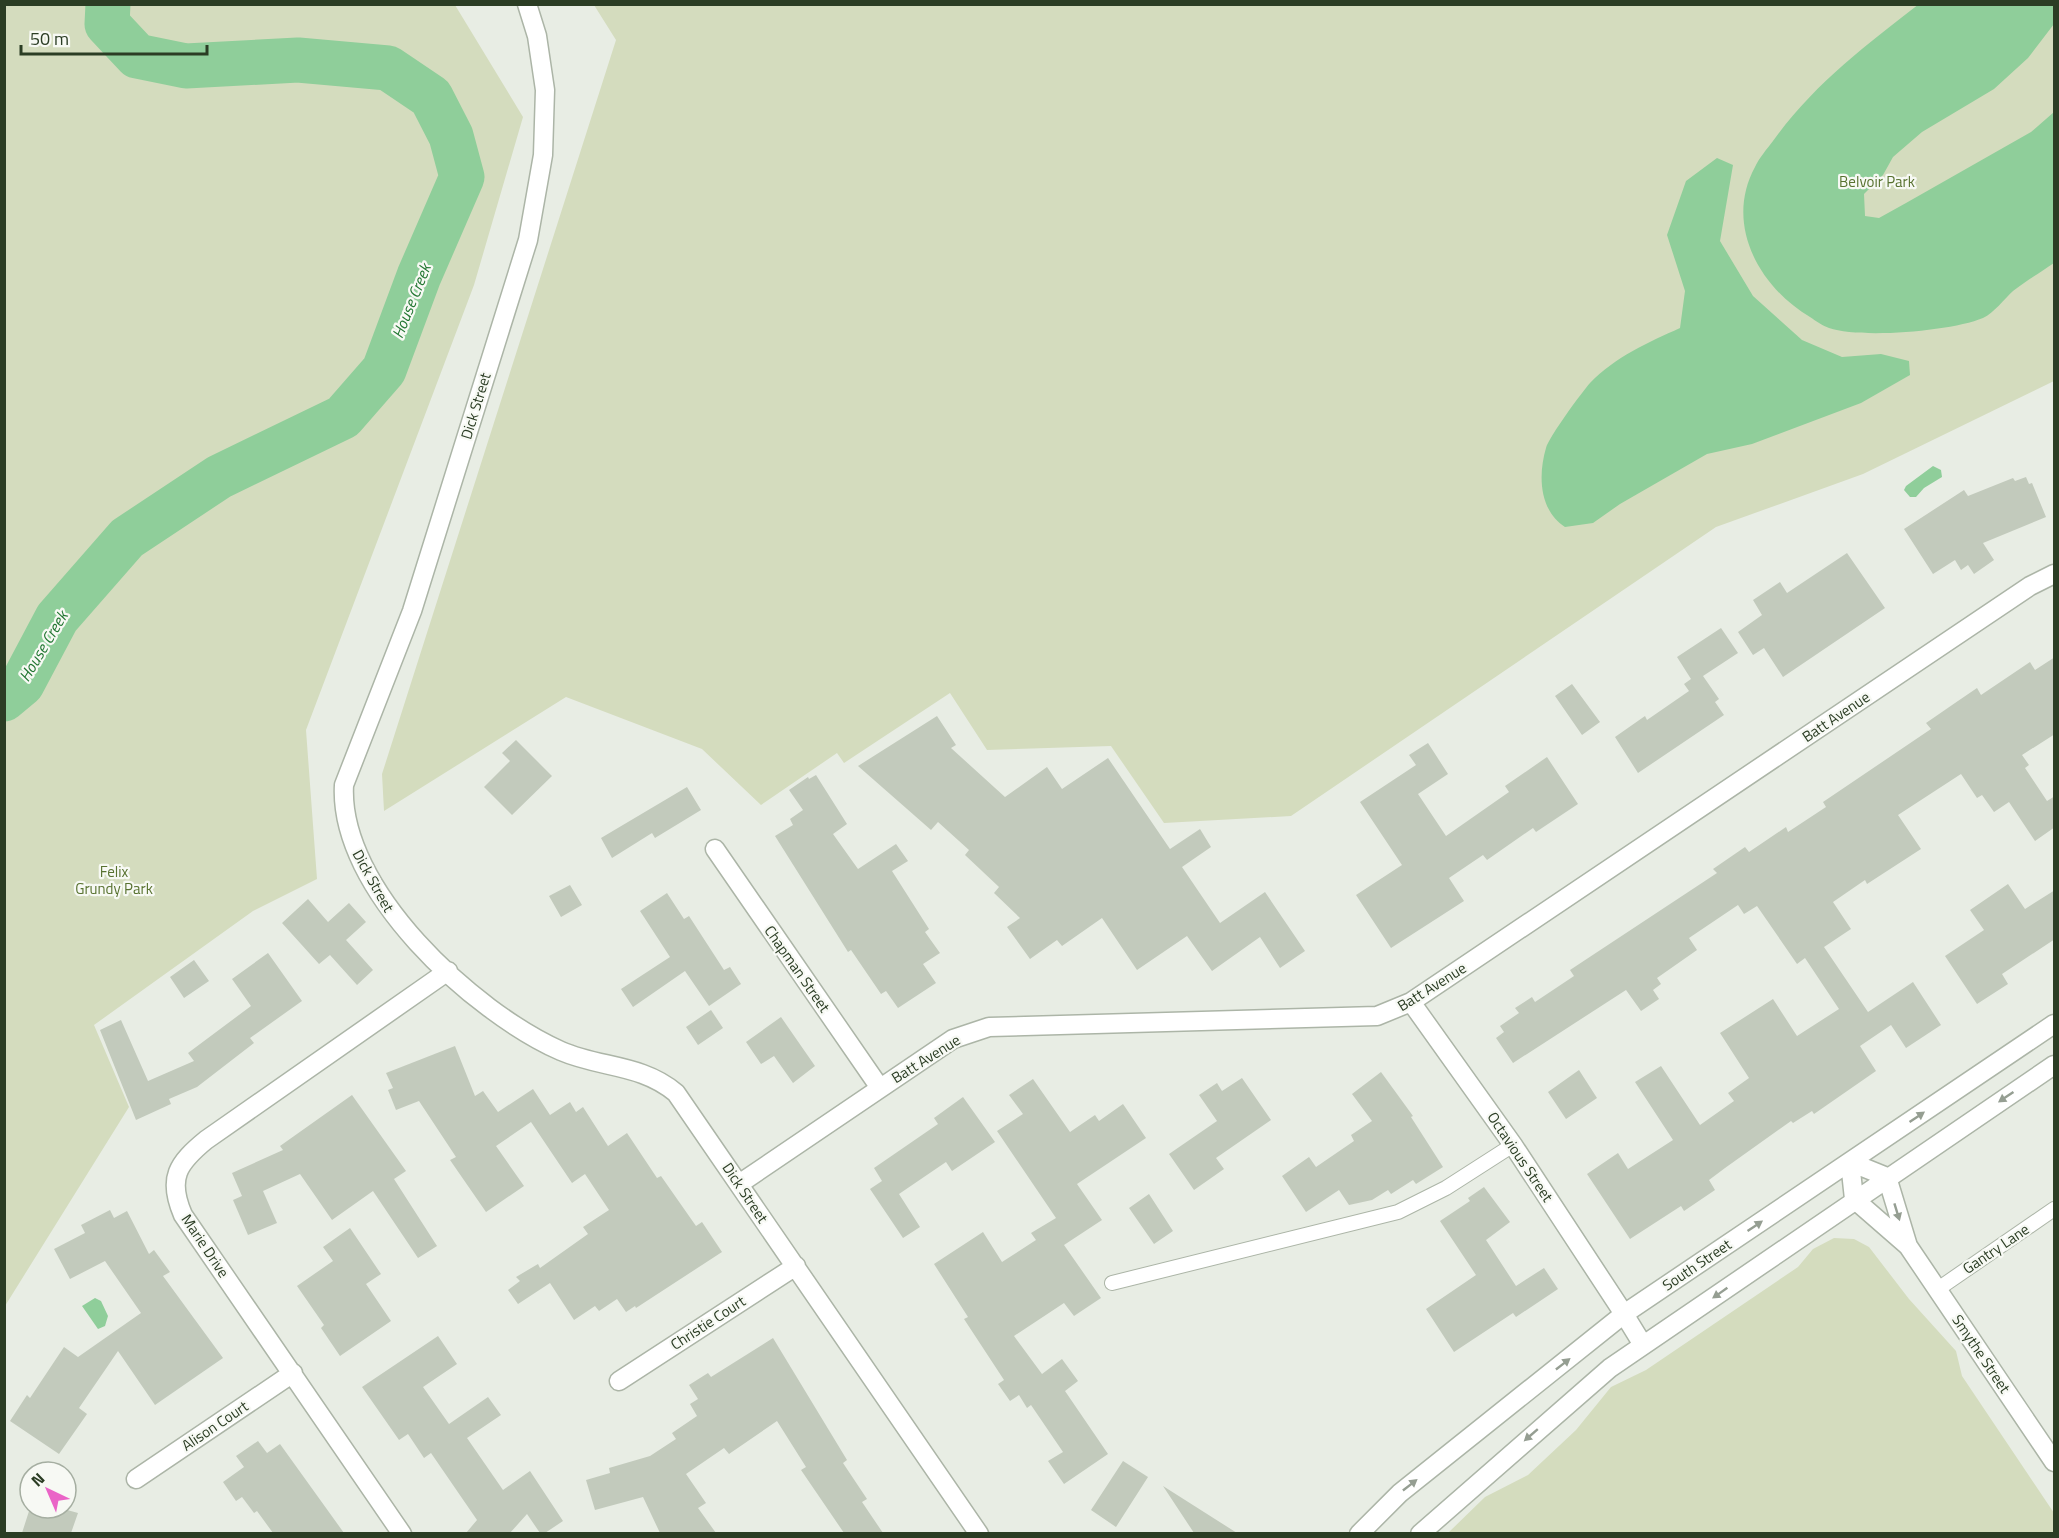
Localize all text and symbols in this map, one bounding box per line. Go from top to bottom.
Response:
scale bar [21,18,207,56]
text: 50 m [30,25,69,52]
park label: Belvoir Park [1839,170,1915,193]
water label: House Creek [385,258,438,342]
street label: Dick Street [454,369,497,442]
water label: House Creek [13,605,74,686]
street label: Batt Avenue [1797,685,1874,748]
street label: Dick Street [347,845,400,917]
park label: Felix Grundy Park [75,860,153,900]
street label: Chapman Street [759,920,836,1018]
street label: Batt Avenue [1393,956,1471,1017]
street label: Batt Avenue [887,1028,965,1089]
one-way arrow [1998,1091,2014,1102]
street label: Octavious Street [1482,1107,1560,1207]
one-way arrow [1909,1111,1925,1123]
street label: Dick Street [717,1158,775,1228]
one-way arrow [1893,1203,1903,1221]
street label: Marie Drive [176,1209,235,1282]
street label: Gantry Lane [1958,1218,2034,1279]
one-way arrow [1747,1220,1764,1231]
street label: South Street [1657,1232,1737,1296]
one-way arrow [1712,1287,1728,1298]
street label: Christie Court [666,1289,750,1355]
street label: Smythe Street [1947,1310,2017,1398]
one-way arrow [1556,1358,1571,1370]
street label: Alison Court [177,1394,253,1456]
one-way arrow [1524,1428,1539,1441]
north arrow [18,1460,78,1520]
text: N [25,1467,50,1492]
one-way arrow [1403,1479,1418,1491]

